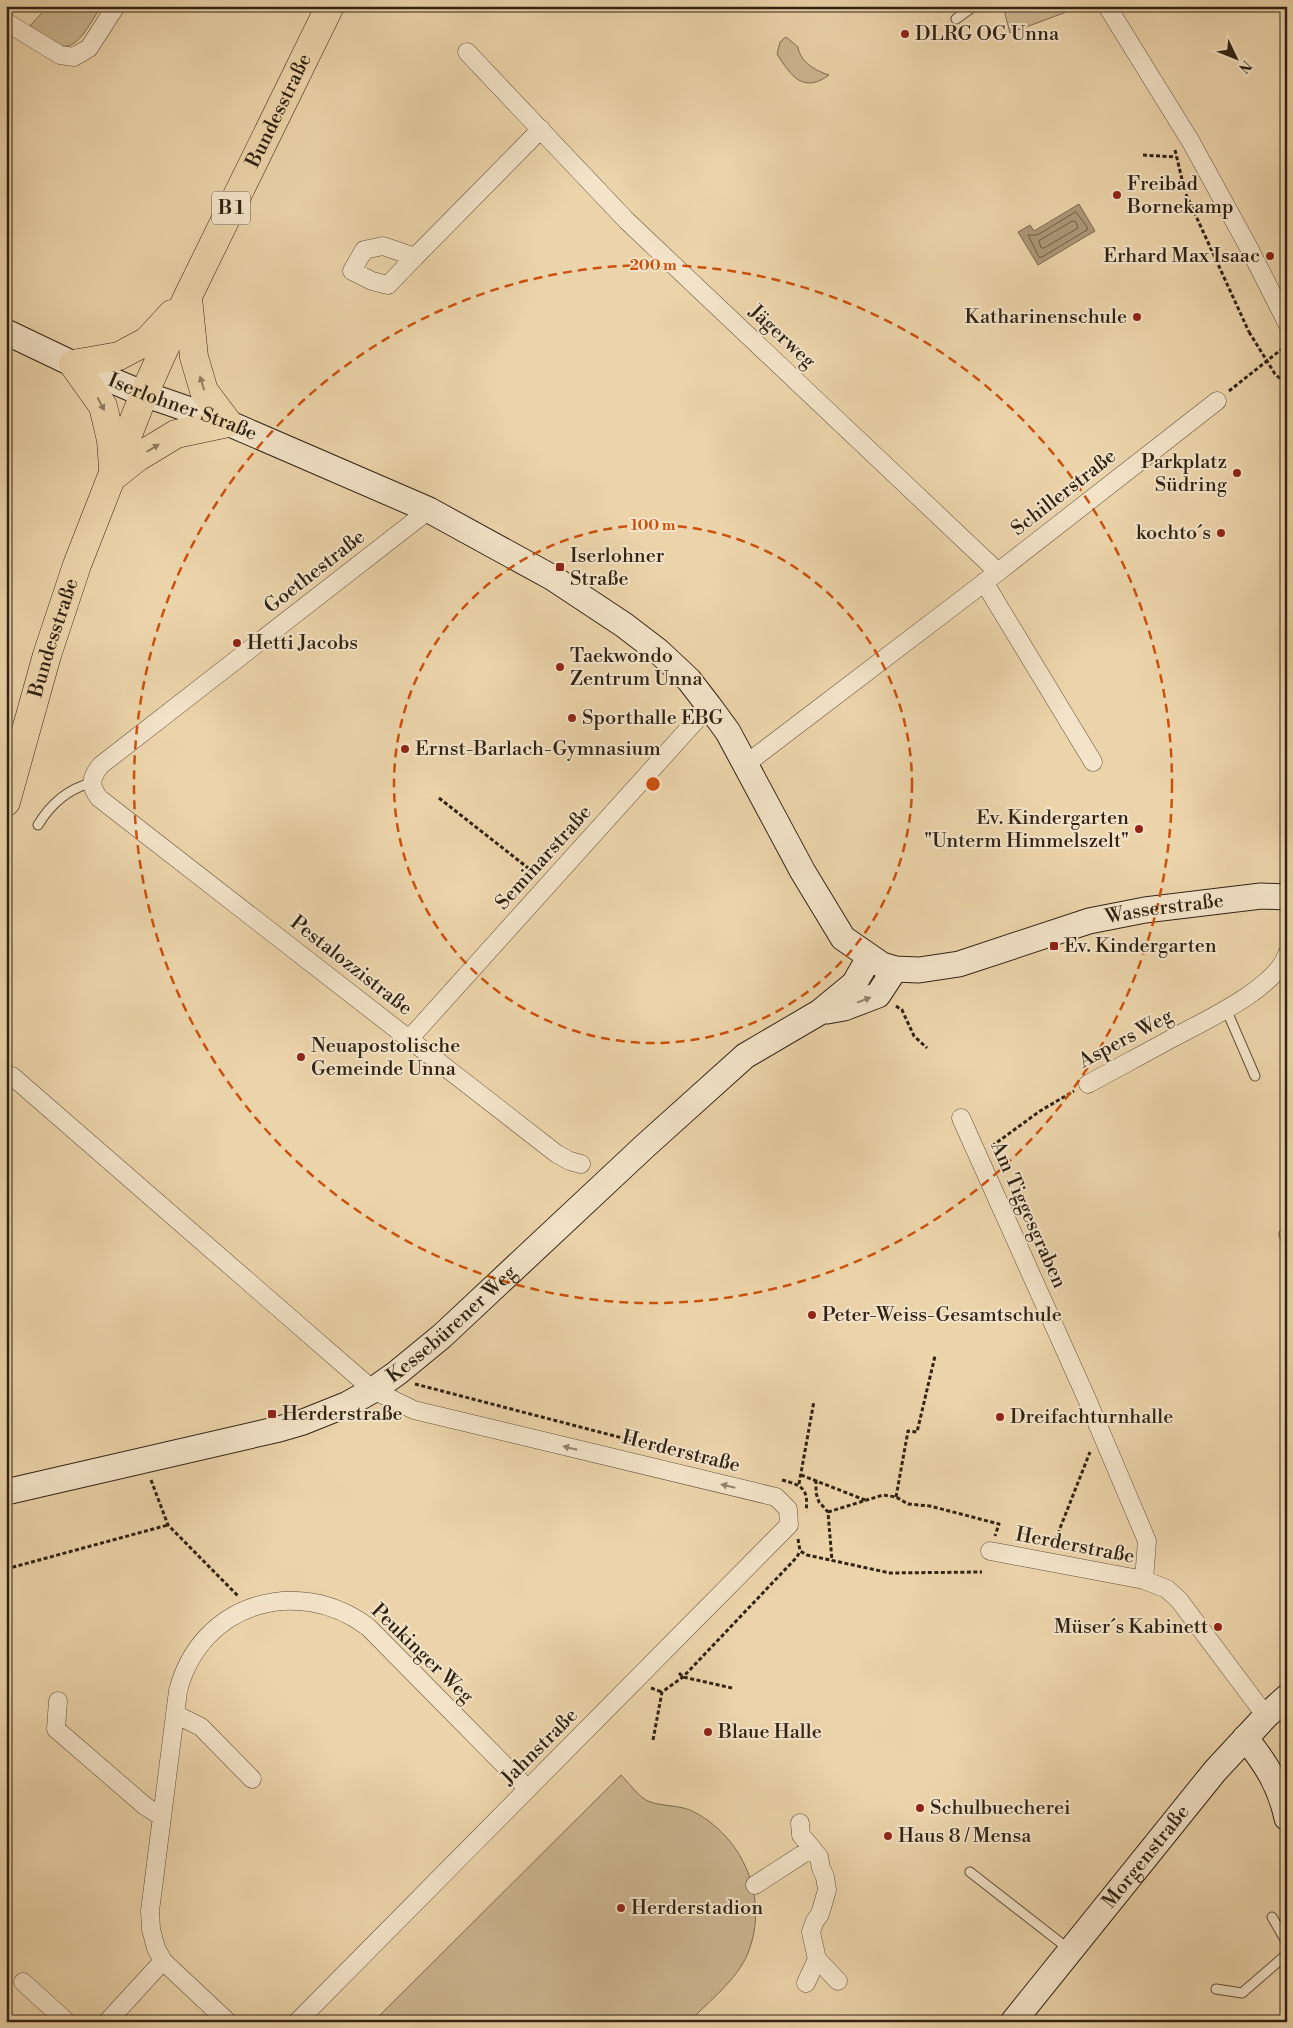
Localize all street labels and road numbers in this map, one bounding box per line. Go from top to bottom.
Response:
street label: Bundesstraße [240,50,317,173]
road number: B 1 [212,192,250,224]
street label: Jägerweg [743,299,821,375]
street label: Iserlohner Straße [104,368,261,447]
street label: Schillerstraße [1006,444,1122,542]
street label: Goethestraße [259,525,371,619]
street label: Bundesstraße [23,575,84,701]
street label: Seminarstraße [490,800,598,916]
street label: Wasserstraße [1102,888,1225,930]
street label: Pestalozzistraße [285,911,417,1021]
street label: Aspers Weg [1074,1003,1178,1075]
street label: Am Tiggesgraben [984,1137,1072,1292]
street label: Kessebürener Weg [382,1260,523,1389]
street label: Herderstraße [619,1425,743,1479]
street label: Herderstraße [1013,1522,1137,1570]
street label: Peukinger Weg [365,1599,479,1710]
street label: Jahnstraße [496,1703,584,1791]
street label: Morgenstraße [1097,1800,1195,1914]

